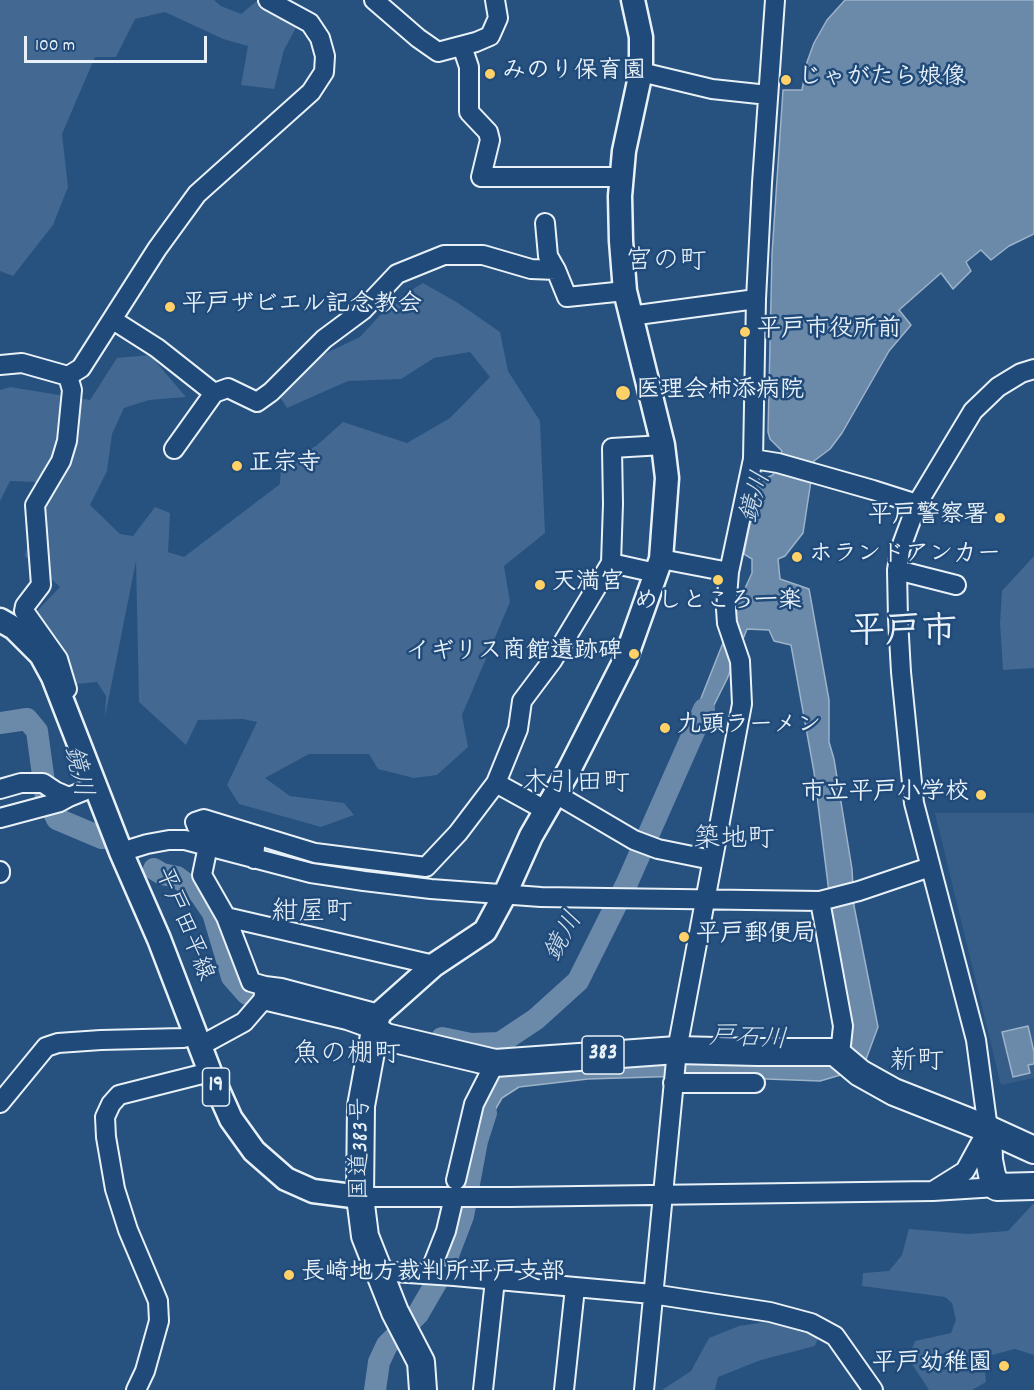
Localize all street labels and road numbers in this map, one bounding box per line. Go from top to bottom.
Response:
street label: 平戸田平線 [146,864,218,986]
road number: 383 [582,1036,624,1074]
road number: 19 [202,1068,230,1106]
street label: 国道383号 [348,1097,378,1201]

